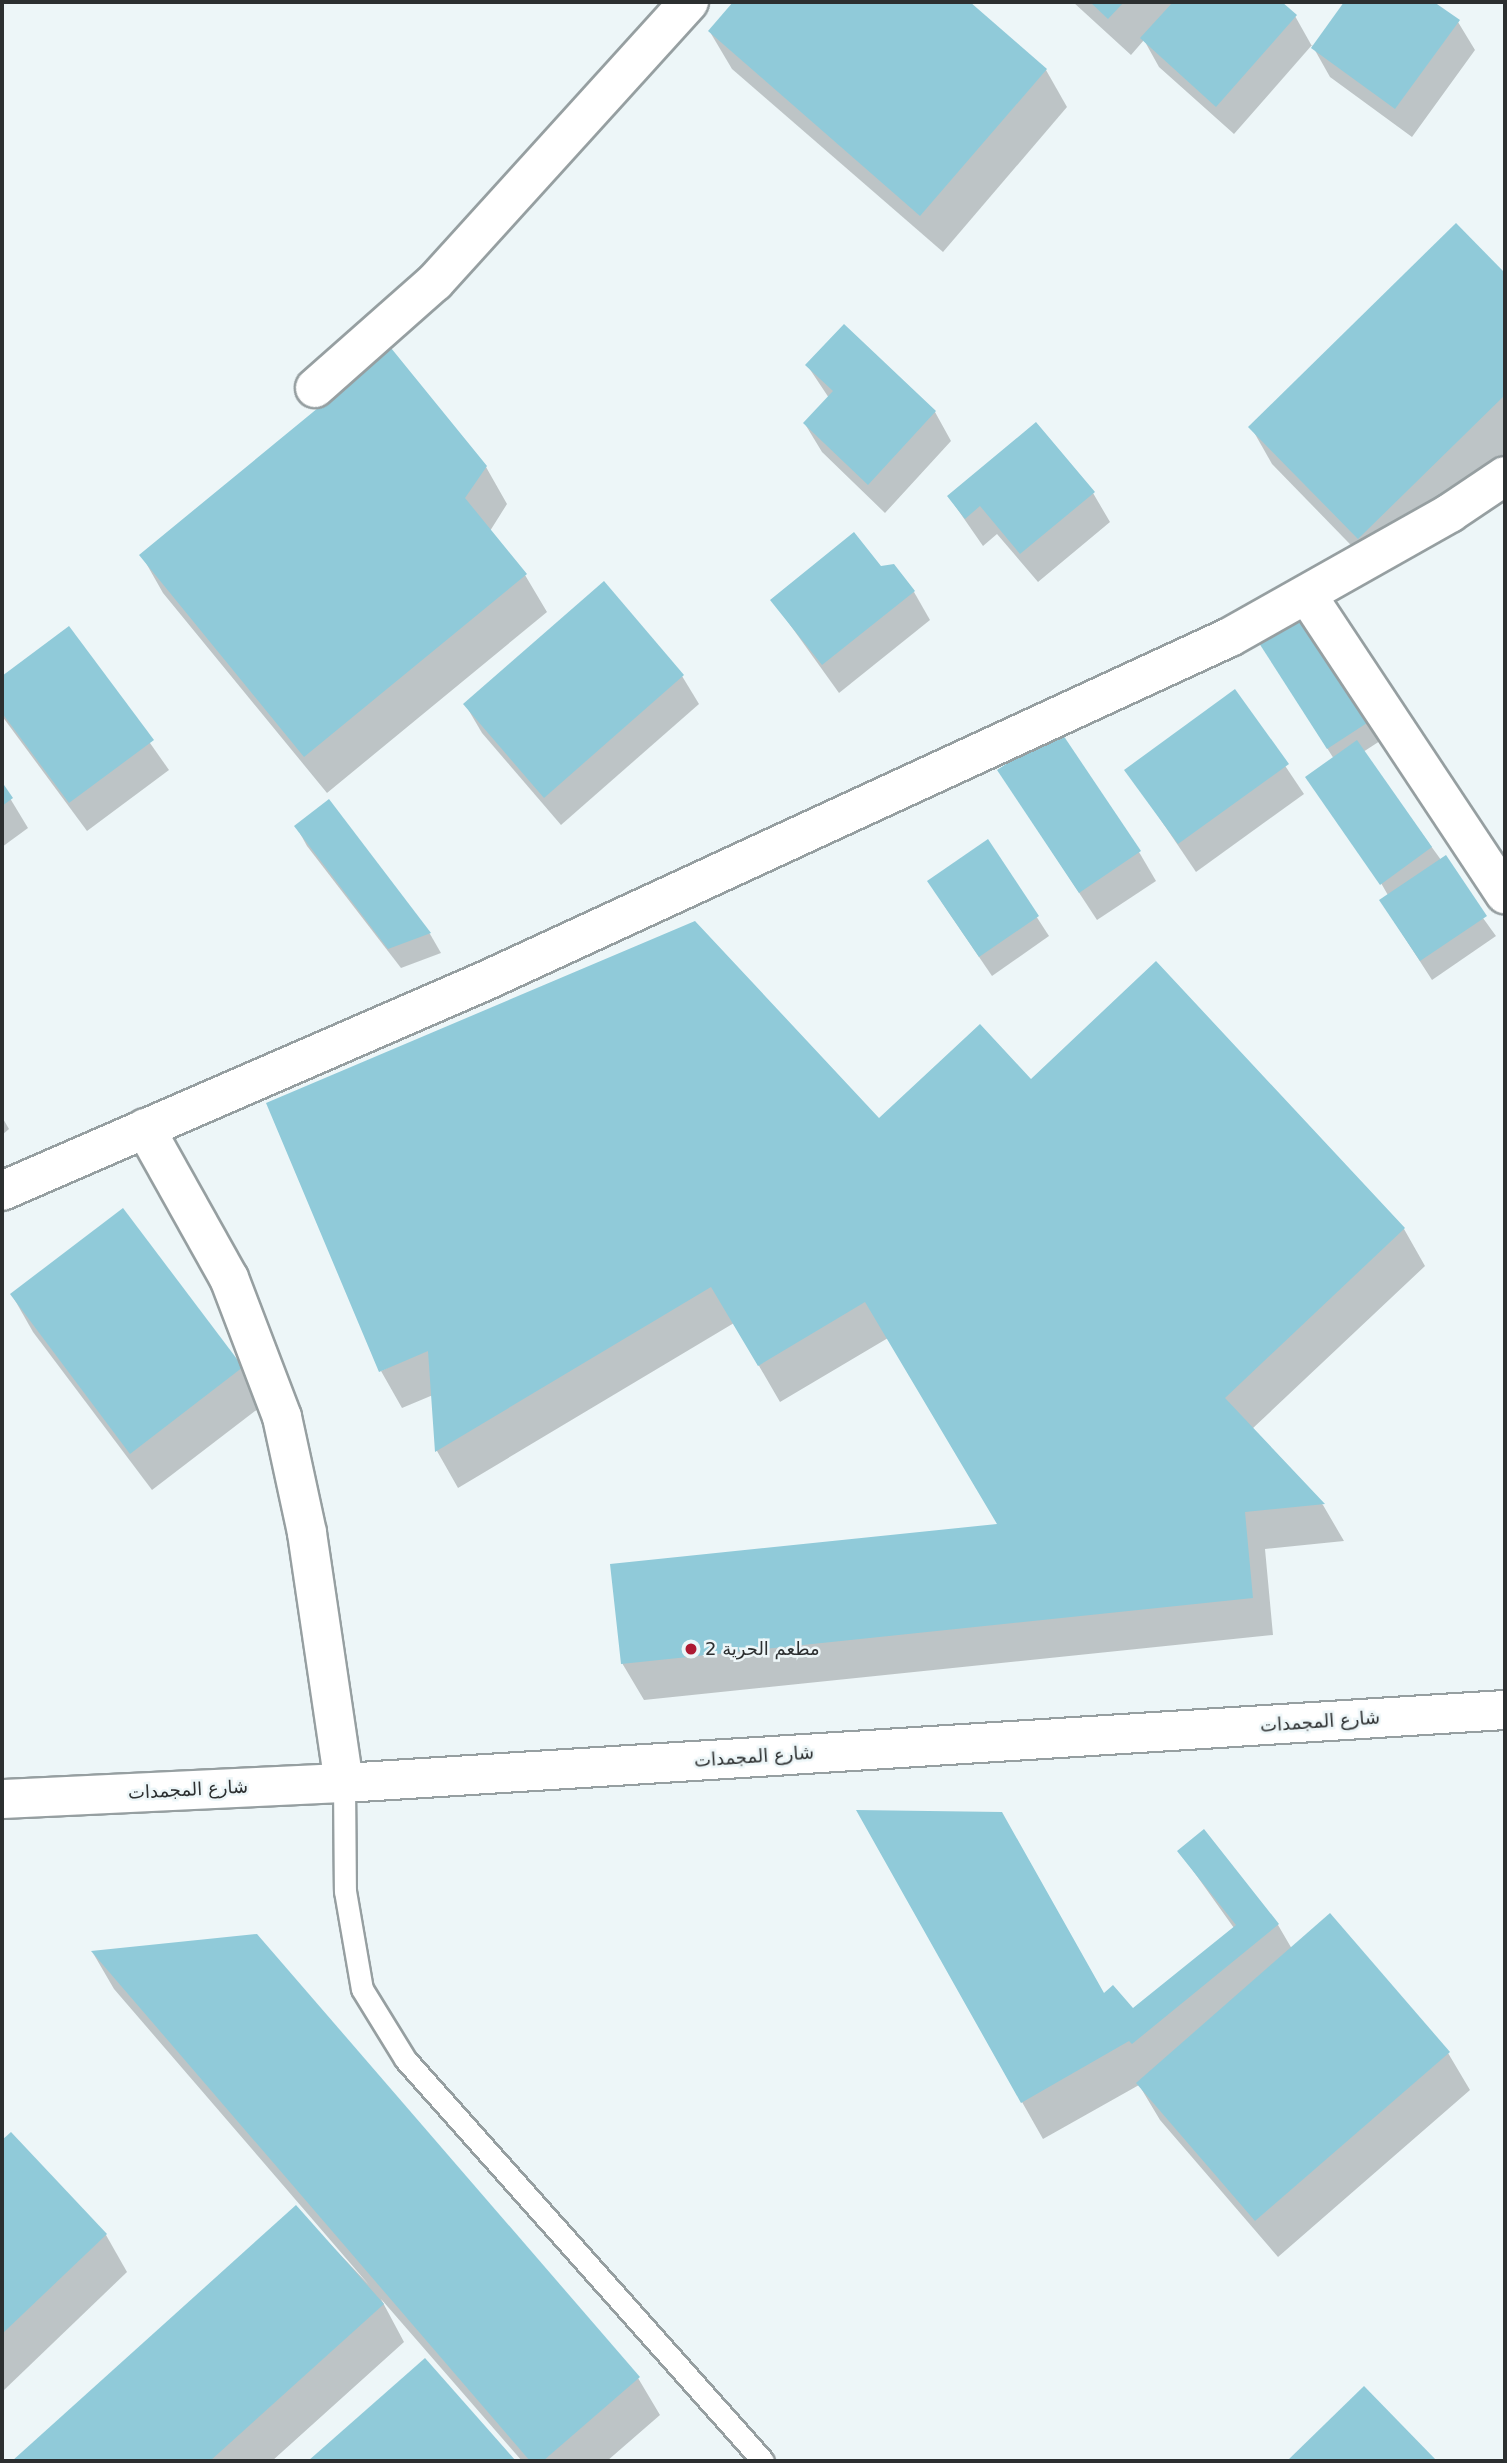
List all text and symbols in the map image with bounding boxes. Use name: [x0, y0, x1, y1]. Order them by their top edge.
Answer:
place label: مطعم الحرية 2: [705, 1638, 820, 1660]
marker: مطعم الحرية 2: [683, 1641, 699, 1657]
street label: شارع المجمدات: [1259, 1707, 1381, 1737]
street label: شارع المجمدات: [693, 1742, 815, 1772]
street label: شارع المجمدات: [128, 1776, 248, 1804]

